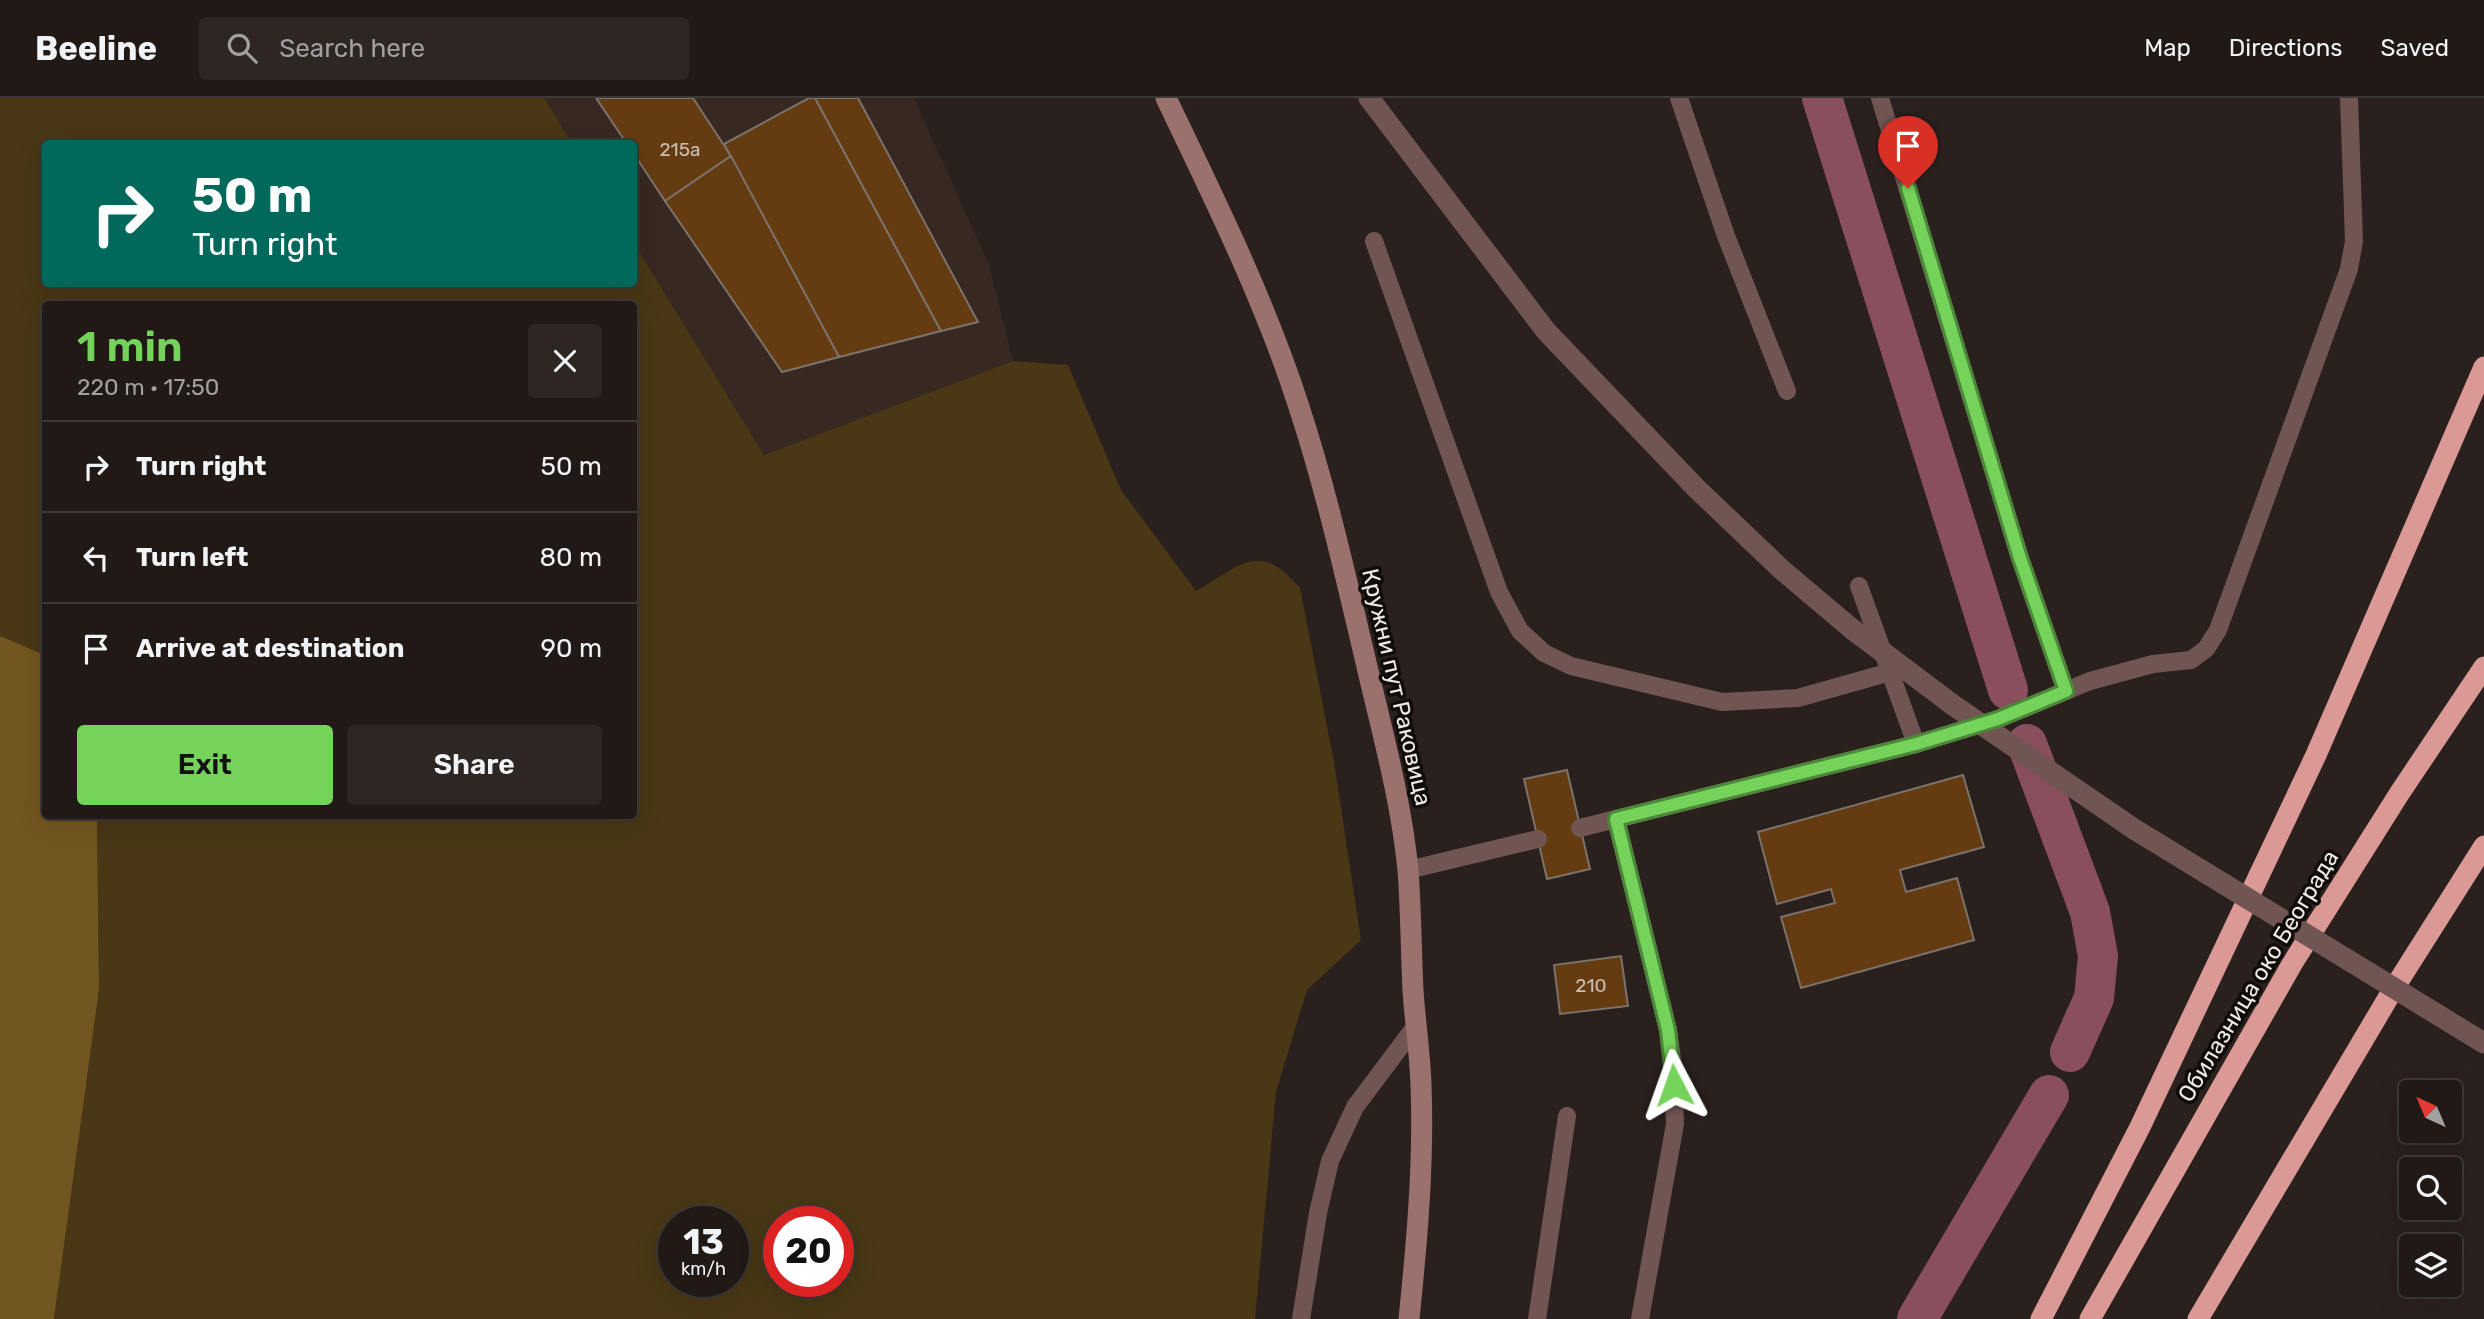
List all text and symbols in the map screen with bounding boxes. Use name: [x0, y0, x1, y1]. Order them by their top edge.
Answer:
search box: [199, 17, 689, 80]
text: Beeline: [35, 29, 157, 68]
icon: search: [223, 29, 261, 67]
text: Search here: [279, 33, 425, 64]
text: Map: [2144, 34, 2191, 62]
text: Directions: [2229, 34, 2342, 62]
text: Saved: [2380, 34, 2449, 62]
pin: [1878, 116, 1938, 188]
icon: arrive: [1889, 127, 1927, 165]
house number: 215a: [659, 138, 701, 161]
text: 50 m: [192, 166, 312, 224]
icon: right: [77, 168, 168, 259]
text: Turn right: [192, 225, 337, 263]
text: 1 min: [77, 322, 183, 372]
button: close: [528, 324, 602, 398]
text: 220 m · 17:50: [77, 373, 219, 401]
icon: right: [77, 448, 115, 486]
text: Turn right: [136, 451, 266, 482]
text: 50 m: [541, 451, 602, 482]
icon: left: [77, 539, 115, 577]
text: Turn left: [136, 542, 248, 573]
text: 80 m: [539, 542, 602, 573]
street label: Кружни пут Раковица: [1356, 566, 1438, 808]
icon: arrive: [77, 630, 115, 668]
text: Arrive at destination: [136, 633, 404, 664]
text: 90 m: [541, 633, 602, 664]
button: Exit: [77, 725, 333, 805]
button: Share: [347, 725, 602, 805]
street label: Обилазница око Београда: [2172, 845, 2344, 1107]
house number: 210: [1575, 974, 1607, 997]
position arrow: [1637, 1048, 1711, 1122]
north arrow: [2399, 1080, 2462, 1143]
map controls: [2399, 1080, 2462, 1297]
button: search: [2399, 1157, 2462, 1220]
speed limit sign: 20: [763, 1206, 854, 1297]
text: 13: [683, 1221, 724, 1263]
button: layers: [2399, 1234, 2462, 1297]
text: km/h: [681, 1258, 726, 1280]

